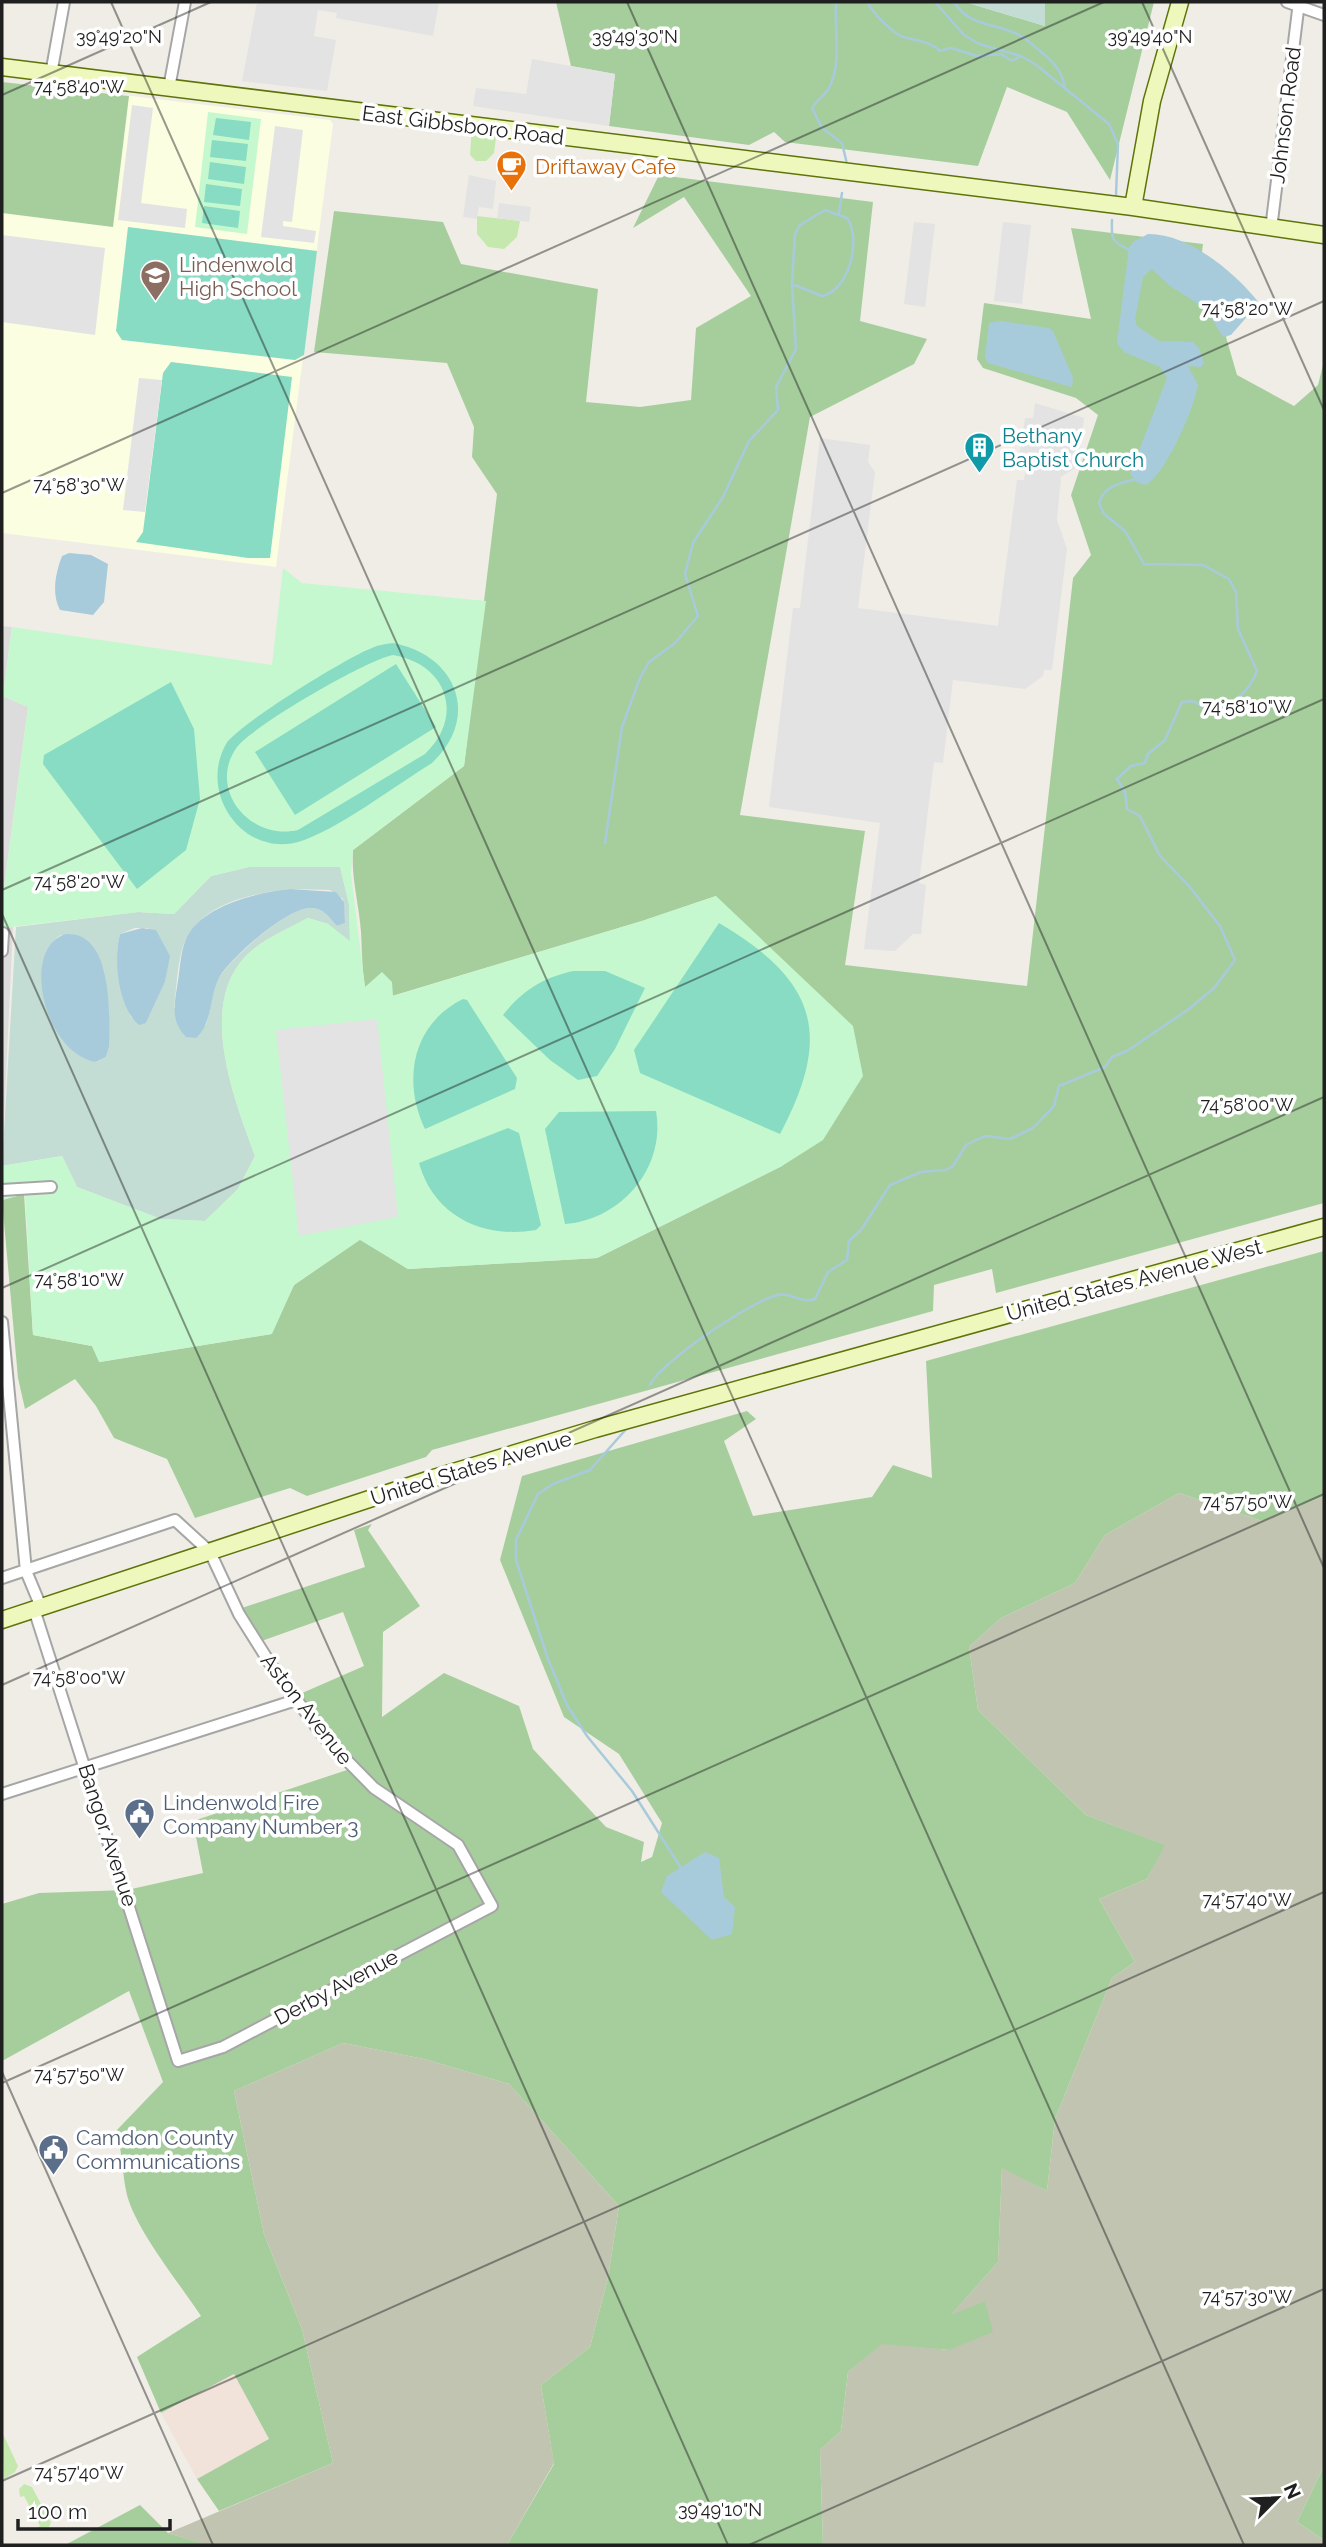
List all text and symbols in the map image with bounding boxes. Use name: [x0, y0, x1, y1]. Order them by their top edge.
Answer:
text: 39°49'20"N: [76, 26, 162, 47]
text: 39°49'30"N: [592, 26, 678, 47]
text: 39°49'40"N: [1108, 26, 1192, 47]
street label: Johnson Road: [1264, 45, 1306, 185]
text: 74°58'40"W: [34, 76, 124, 97]
street label: East Gibbsboro Road: [361, 100, 565, 150]
cafe icon: Driftaway Cafe: [495, 149, 529, 193]
place label: Driftaway Cafe: [535, 154, 676, 179]
place label: Lindenwold High School: [179, 252, 297, 301]
school or university icon: Lindenwold High School: [139, 259, 173, 303]
text: 74°58'20"W: [1201, 298, 1293, 319]
place label: Bethany Baptist Church: [1002, 423, 1144, 472]
building icon: Bethany Baptist Church: [962, 430, 996, 474]
text: 74°58'30"W: [33, 474, 125, 495]
text: 74°58'10"W: [1202, 696, 1292, 717]
text: 74°58'20"W: [33, 871, 125, 892]
text: 74°58'00"W: [1201, 1094, 1294, 1115]
street label: United States Avenue West: [1003, 1234, 1265, 1326]
text: 74°58'10"W: [34, 1269, 124, 1290]
street label: United States Avenue: [367, 1426, 575, 1510]
text: 74°57'50"W: [1202, 1491, 1292, 1512]
street label: Aston Avenue: [256, 1648, 358, 1770]
text: 74°58'00"W: [33, 1667, 126, 1688]
street label: Bangor Avenue: [73, 1761, 143, 1909]
place label: Lindenwold Fire Company Number 3: [163, 1790, 359, 1839]
public building icon: Lindenwold Fire Company Number 3: [123, 1797, 157, 1841]
text: 74°57'40"W: [1202, 1889, 1292, 1910]
street label: Derby Avenue: [270, 1944, 402, 2030]
text: 74°57'50"W: [34, 2064, 124, 2085]
place label: Camdon County Communications: [76, 2125, 240, 2174]
public building icon: Camdon County Communications: [36, 2132, 70, 2176]
text: 74°57'30"W: [1202, 2286, 1292, 2307]
text: 74°57'40"W: [34, 2462, 124, 2483]
north arrow: [1242, 2463, 1312, 2533]
text: N: [1280, 2480, 1306, 2502]
scale bar: [18, 2488, 170, 2532]
text: 100 m: [28, 2499, 87, 2524]
text: 39°49'10"N: [678, 2499, 762, 2520]

